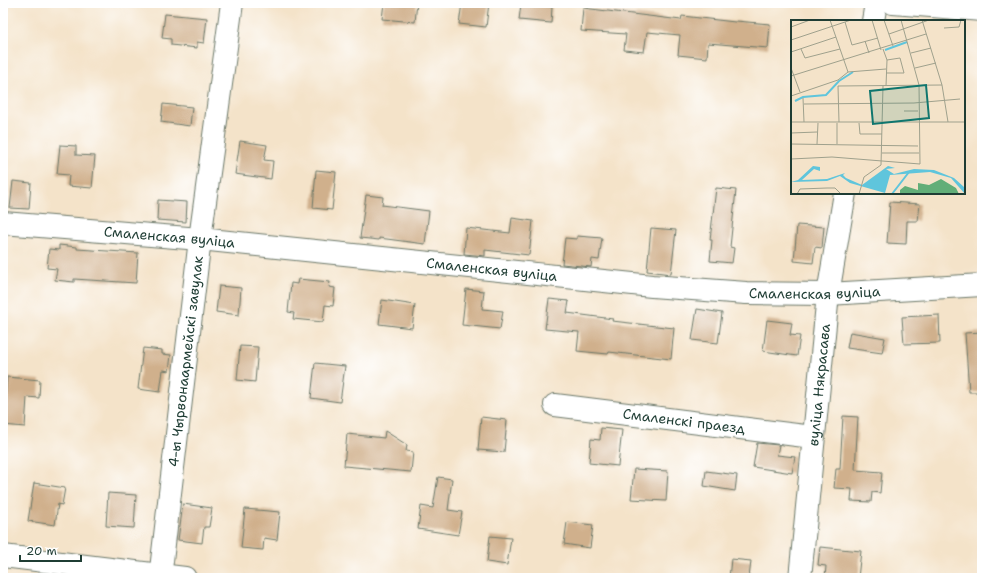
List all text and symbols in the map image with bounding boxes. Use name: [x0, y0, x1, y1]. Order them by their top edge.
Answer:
inset map: [791, 20, 965, 194]
street label: Смаленская вуліца: [103, 222, 236, 252]
street label: 4-ы Чырвонаармейскі завулак: [164, 254, 207, 468]
street label: Смаленская вуліца: [425, 254, 559, 285]
street label: Смаленская вуліца: [749, 282, 881, 303]
street label: вуліца Някрасава: [804, 323, 834, 447]
street label: Смаленскі праезд: [622, 404, 746, 438]
scale bar: [20, 537, 81, 563]
text: 20 m: [26, 543, 57, 559]

